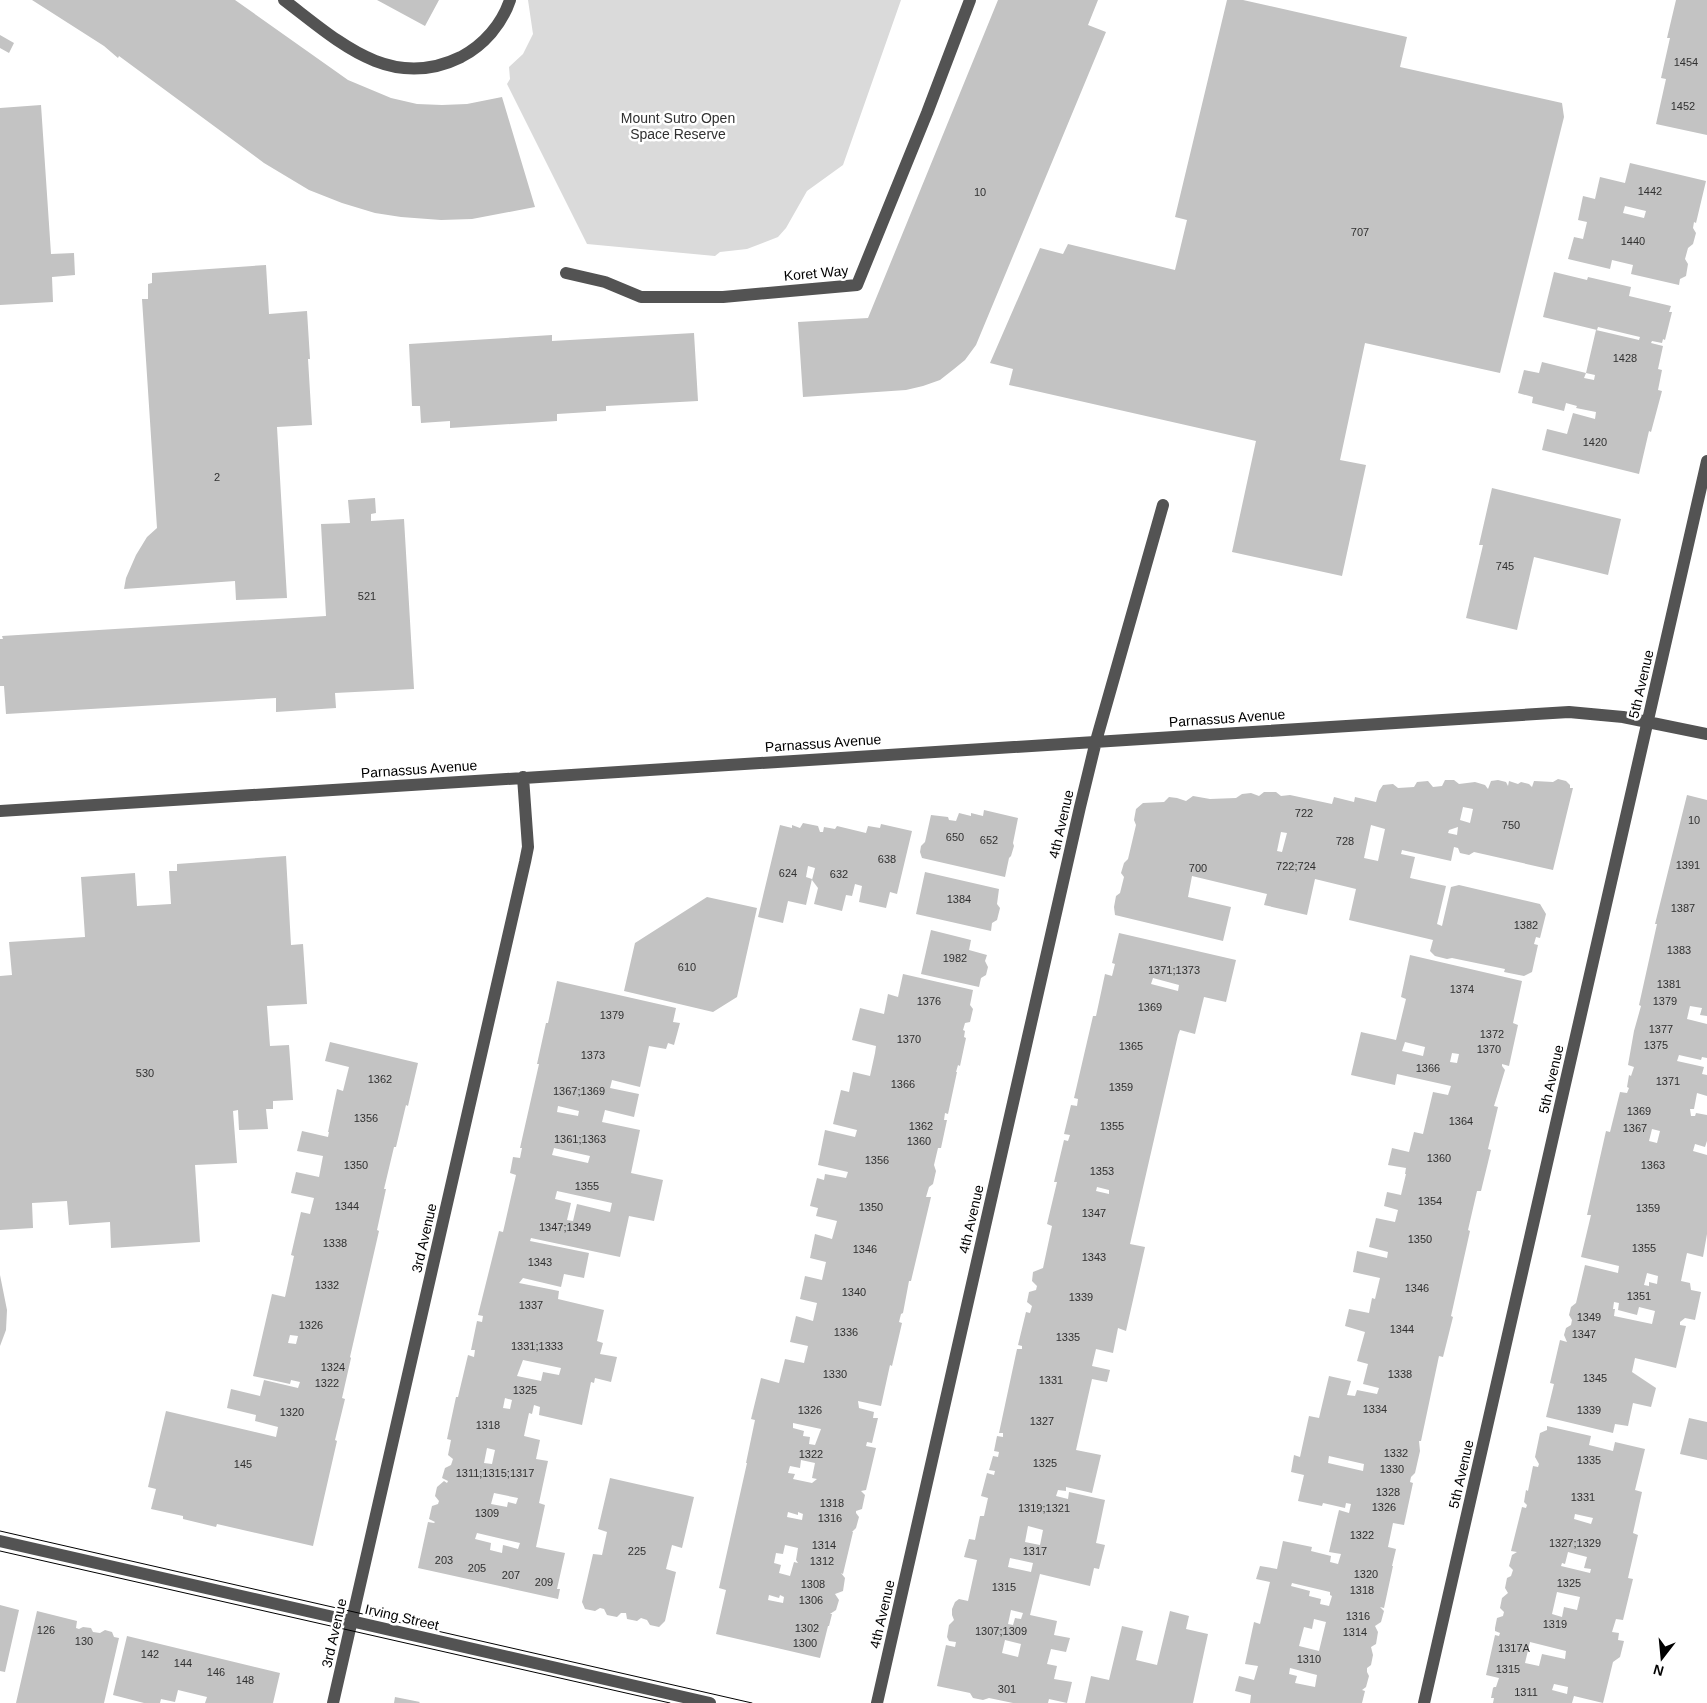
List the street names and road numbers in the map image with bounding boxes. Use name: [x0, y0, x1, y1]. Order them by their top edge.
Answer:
street label: Koret Way: [783, 262, 849, 284]
street label: 5th Avenue: [1625, 648, 1657, 720]
street label: Parnassus Avenue: [1168, 706, 1286, 730]
street label: Parnassus Avenue: [764, 731, 882, 755]
street label: Parnassus Avenue: [360, 757, 478, 781]
street label: 4th Avenue: [1045, 788, 1077, 860]
street label: 5th Avenue: [1535, 1043, 1567, 1115]
street label: 4th Avenue: [955, 1183, 987, 1255]
street label: 3rd Avenue: [408, 1202, 440, 1274]
street label: 5th Avenue: [1445, 1438, 1477, 1510]
street label: 4th Avenue: [866, 1578, 898, 1650]
street label: 3rd Avenue: [318, 1597, 350, 1669]
street label: Irving Street: [363, 1601, 441, 1633]

